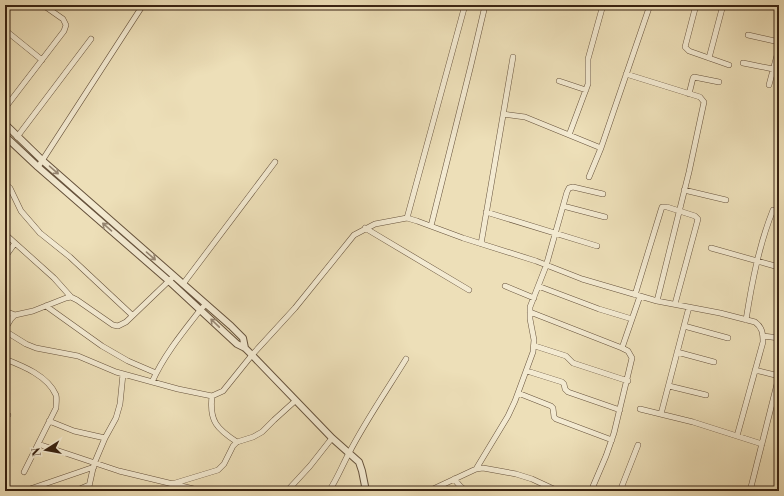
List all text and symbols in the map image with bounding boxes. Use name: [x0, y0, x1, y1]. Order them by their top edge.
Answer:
one-way arrow: [48, 166, 59, 175]
one-way arrow: [102, 222, 112, 232]
one-way arrow: [146, 252, 156, 261]
one-way arrow: [210, 318, 220, 328]
north arrow: [26, 430, 66, 470]
text: N: [29, 446, 45, 457]

